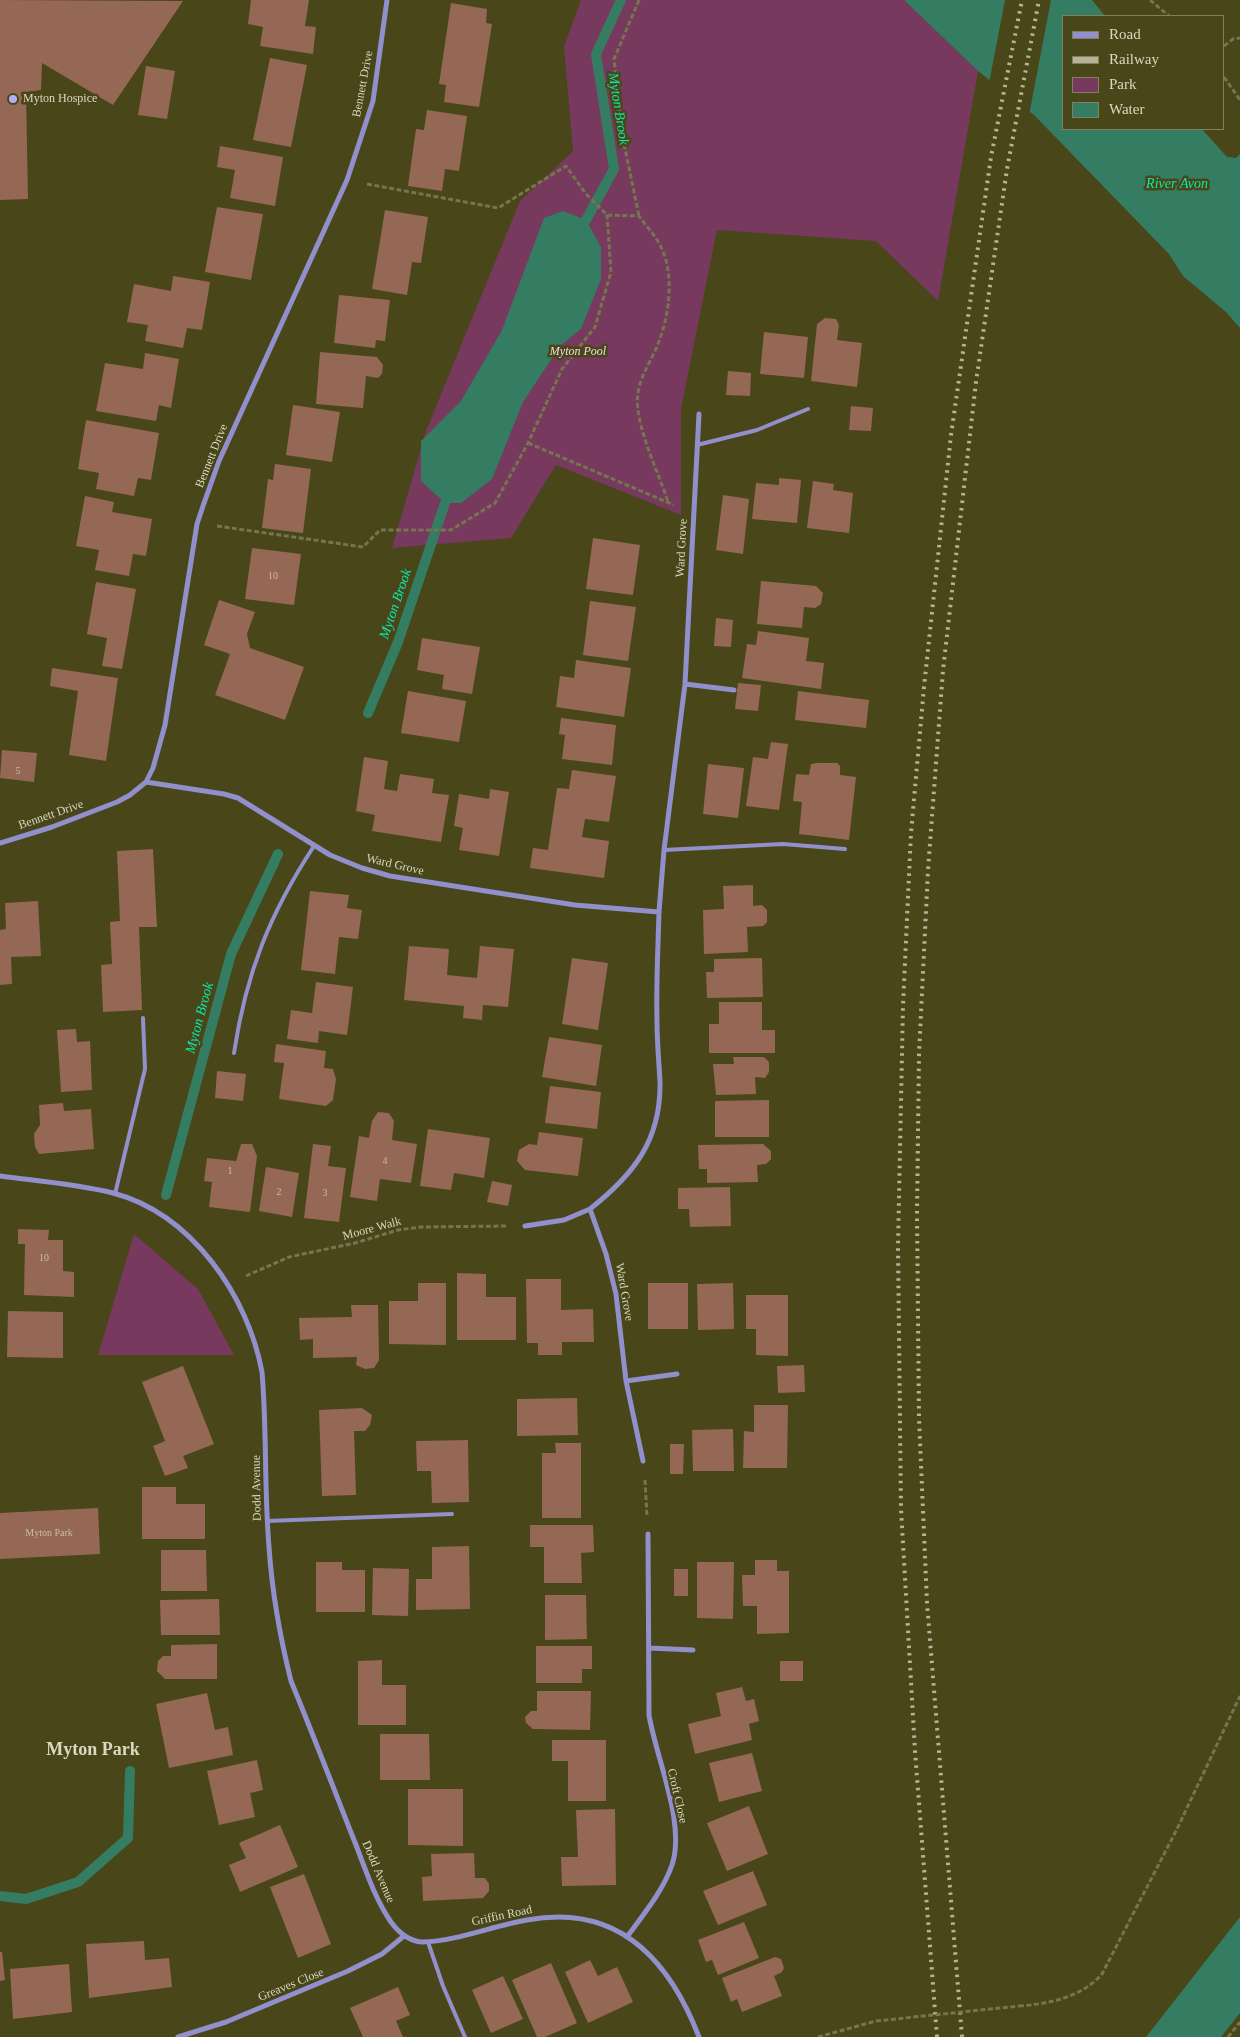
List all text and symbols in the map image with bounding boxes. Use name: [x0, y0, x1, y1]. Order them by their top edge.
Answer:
legend: [1062, 15, 1225, 130]
text: Road: [1109, 26, 1141, 42]
street label: Bennett Drive: [349, 49, 377, 119]
text: Railway: [1109, 51, 1159, 67]
water label: Myton Brook: [604, 72, 632, 146]
text: Park: [1109, 76, 1137, 92]
place label: Myton Hospice: [23, 92, 97, 106]
marker: Myton Hospice: [7, 93, 19, 105]
text: Water: [1109, 101, 1144, 117]
water label: River Avon: [1146, 176, 1208, 192]
park label: Myton Pool: [550, 345, 606, 359]
street label: Bennett Drive: [193, 422, 231, 490]
street label: Ward Grove: [673, 518, 691, 578]
water label: Myton Brook: [376, 567, 416, 641]
house number: 10: [268, 570, 278, 582]
house number: 5: [16, 765, 20, 777]
street label: Bennett Drive: [17, 797, 85, 833]
street label: Ward Grove: [365, 851, 425, 879]
water label: Myton Brook: [182, 981, 218, 1055]
house number: 4: [382, 1155, 388, 1167]
house number: 1: [228, 1165, 232, 1177]
house number: 2: [276, 1186, 282, 1198]
house number: 3: [322, 1187, 328, 1199]
street label: Moore Walk: [341, 1214, 403, 1244]
house number: 10: [39, 1252, 49, 1264]
street label: Ward Grove: [612, 1262, 636, 1322]
street label: Dodd Avenue: [249, 1455, 265, 1521]
house number: Myton Park: [25, 1527, 73, 1539]
district label: Myton Park: [46, 1739, 140, 1761]
street label: Croft Close: [664, 1767, 690, 1825]
street label: Dodd Avenue: [358, 1839, 398, 1905]
street label: Griffin Road: [470, 1903, 534, 1929]
street label: Greaves Close: [256, 1965, 326, 2005]

